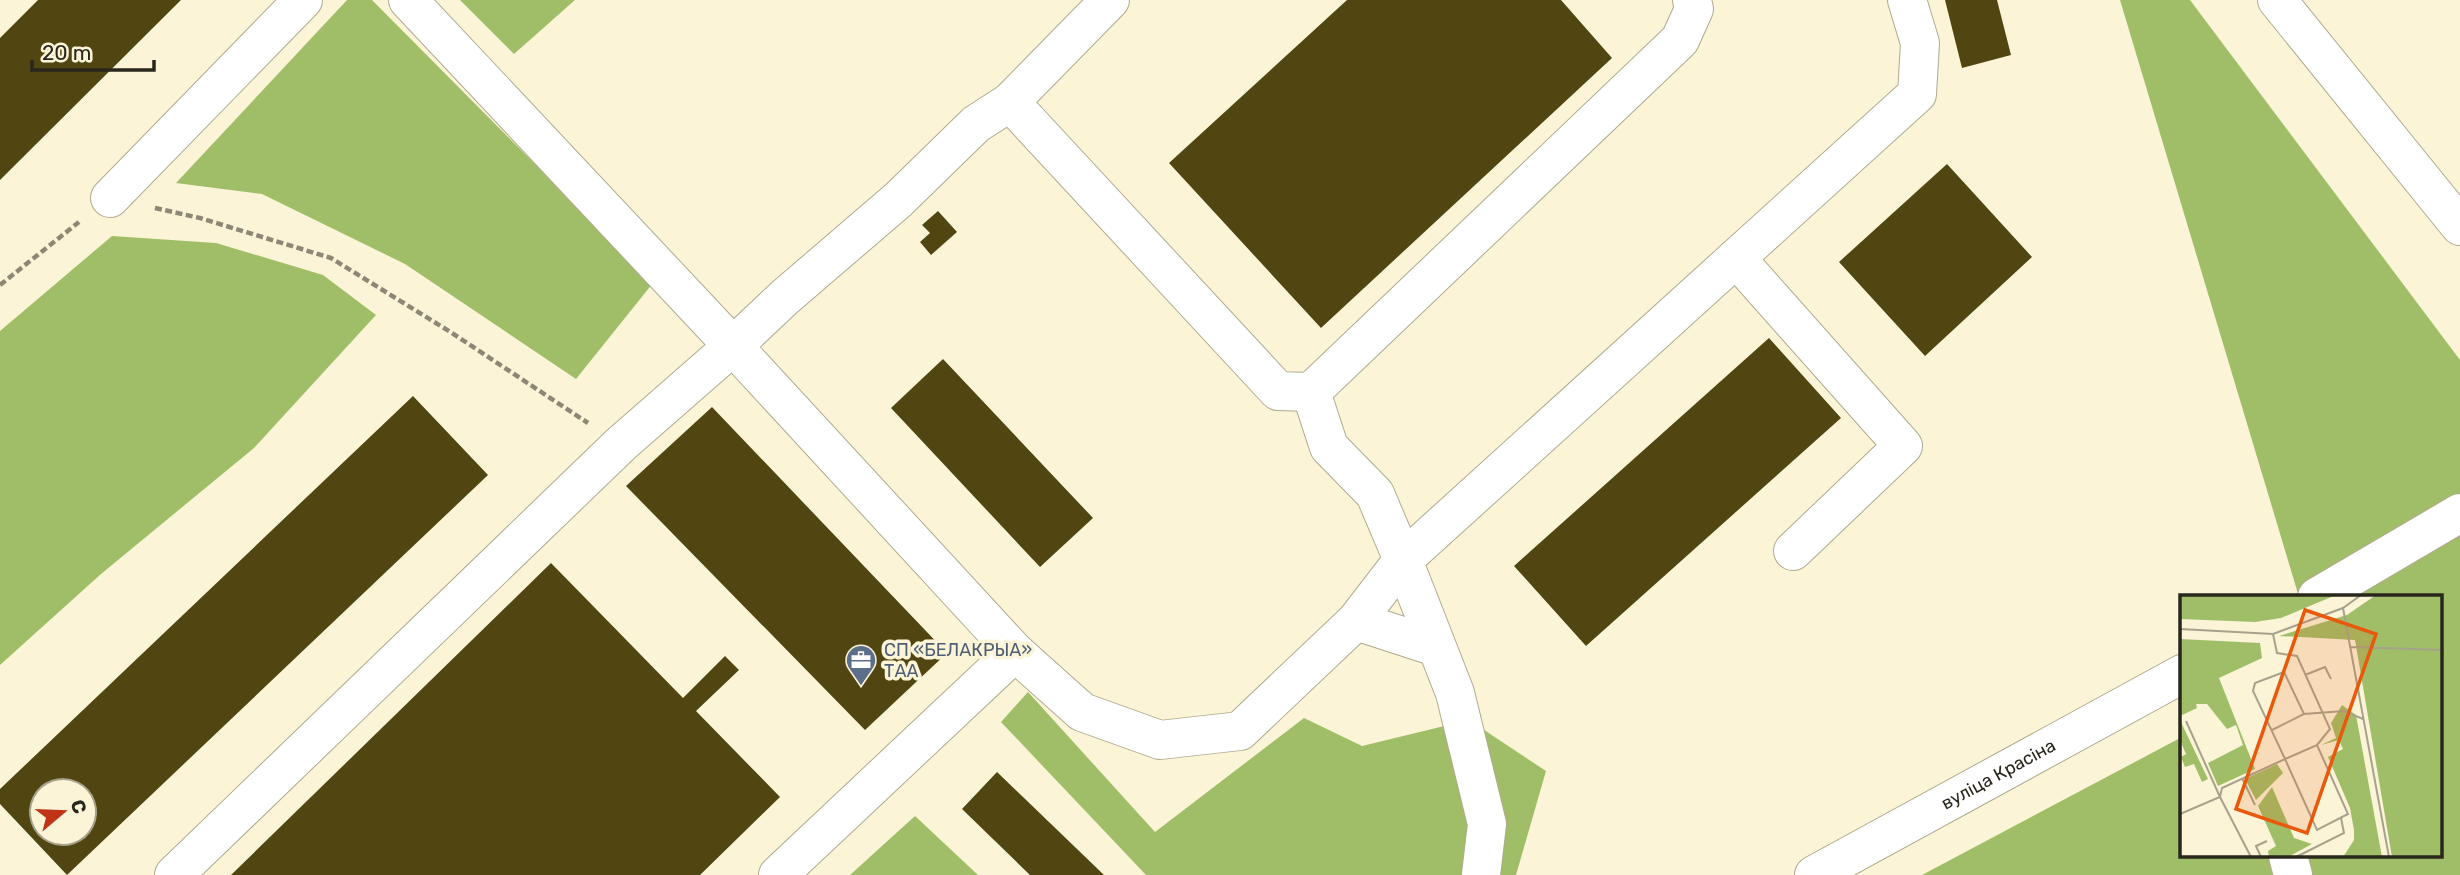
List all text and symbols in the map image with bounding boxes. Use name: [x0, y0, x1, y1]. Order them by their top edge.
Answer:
scale bar: [32, 28, 154, 72]
text: 20 m: [42, 40, 91, 65]
inset map: [2180, 595, 2442, 858]
place label: СП «БЕЛАКРЫА» ТАА: [884, 639, 1032, 682]
office icon: СП «БЕЛАКРЫА» ТАА: [844, 643, 878, 687]
street label: вуліца Красіна: [1937, 734, 2059, 814]
north arrow: [28, 777, 98, 847]
text: С: [66, 797, 92, 817]

